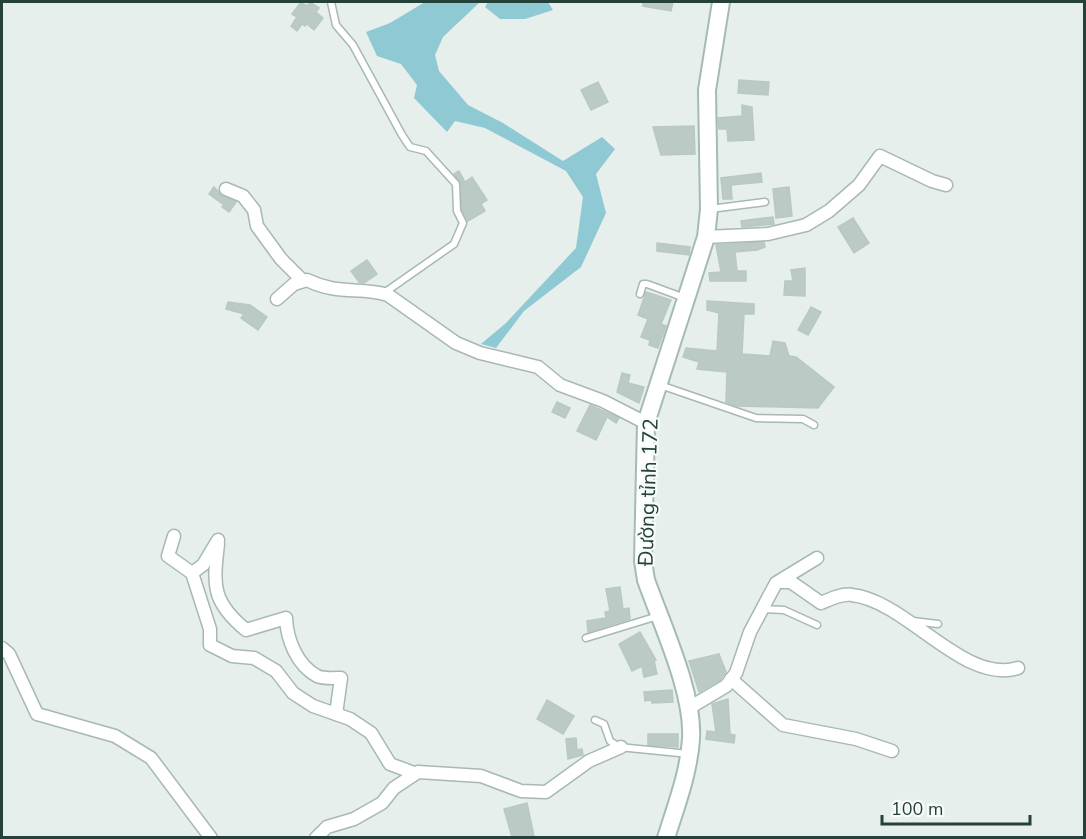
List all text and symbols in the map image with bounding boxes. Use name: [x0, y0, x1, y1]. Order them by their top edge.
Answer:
street label: Đường tỉnh 172: [631, 418, 665, 567]
scale bar: [882, 788, 1030, 826]
text: 100 m: [891, 797, 943, 821]

